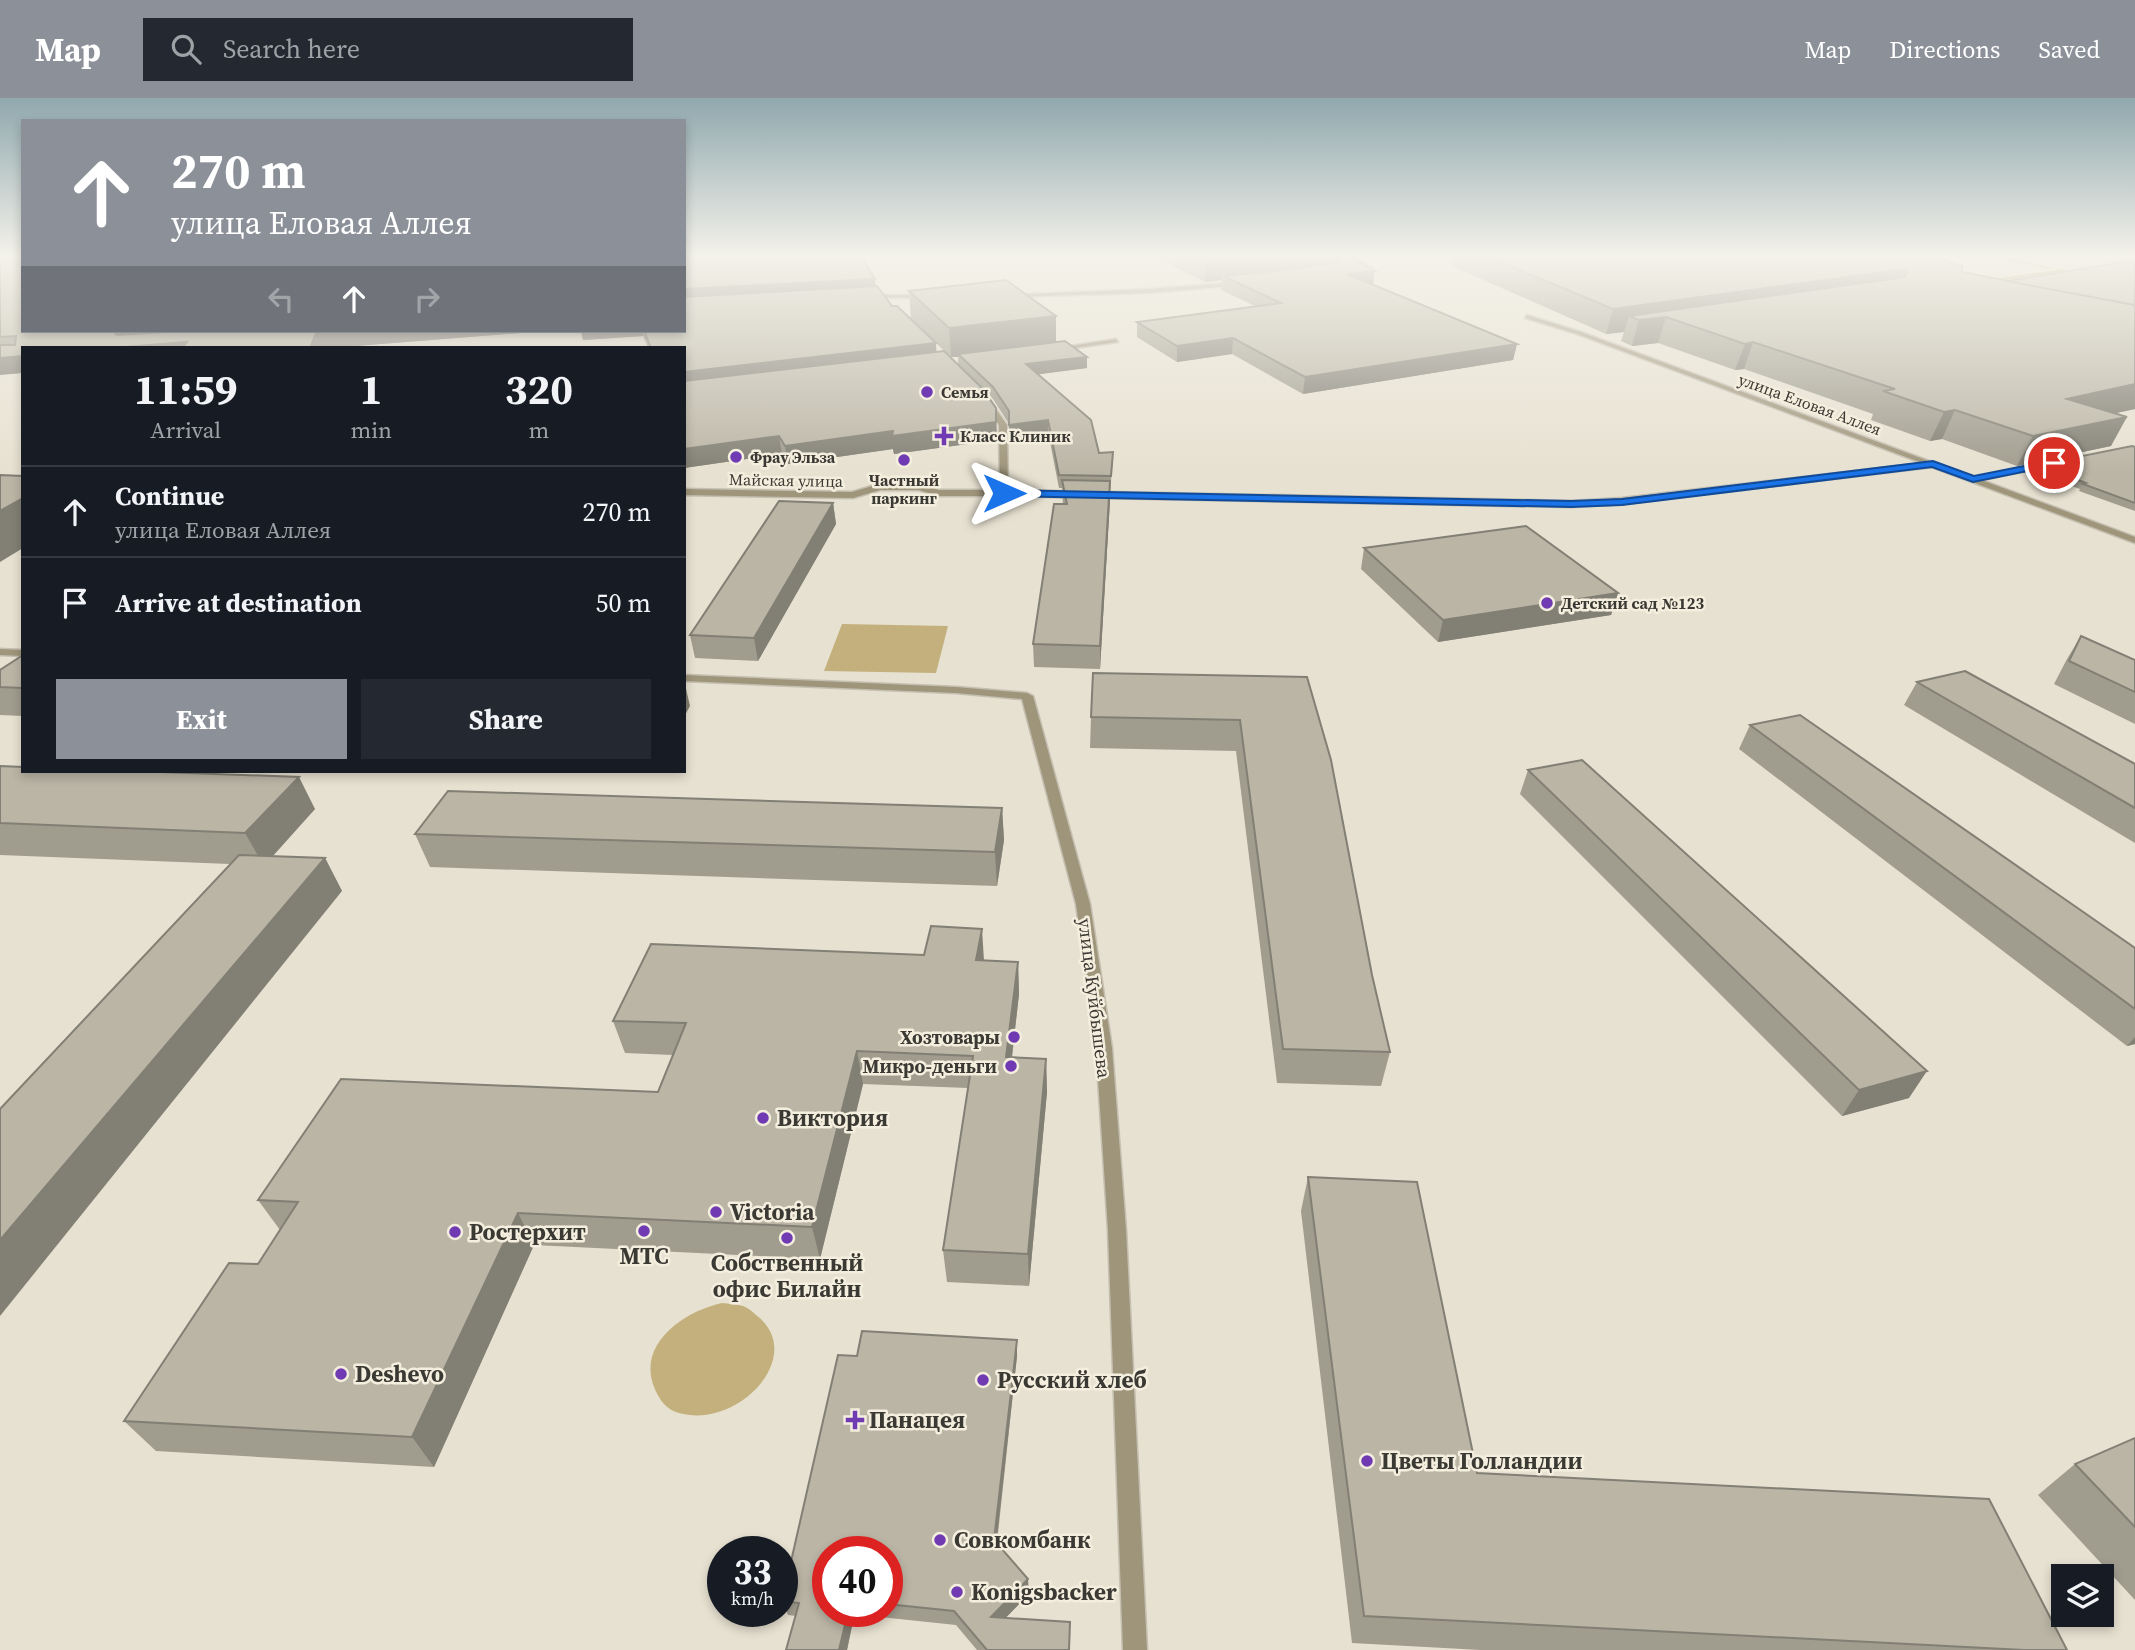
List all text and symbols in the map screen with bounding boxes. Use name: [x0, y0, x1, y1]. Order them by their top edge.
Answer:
search box: [143, 18, 633, 81]
text: Map: [35, 27, 101, 72]
icon: search: [167, 30, 205, 68]
text: Search here: [223, 31, 360, 67]
text: Map: [1804, 33, 1851, 66]
text: Directions: [1889, 33, 2000, 66]
text: Saved: [2038, 33, 2100, 66]
text: 270 m: [171, 137, 306, 204]
icon: ahead: [56, 147, 147, 238]
text: улица Еловая Аллея: [171, 201, 472, 245]
icon: left: [262, 280, 300, 318]
icon: ahead: [335, 280, 373, 318]
icon: right: [408, 280, 446, 318]
text: 11:59: [134, 360, 238, 418]
text: 1: [360, 360, 383, 418]
text: 320: [505, 360, 573, 418]
street label: улица Еловая Аллея: [1736, 368, 1884, 440]
place label: Семья: [941, 381, 989, 403]
marker: Семья: [919, 384, 935, 400]
text: Arrival: [150, 414, 221, 446]
text: min: [350, 414, 392, 446]
text: m: [529, 414, 549, 446]
place label: Класс Клиник: [960, 425, 1071, 447]
marker: Класс Клиник: [934, 426, 954, 446]
pin: [2024, 433, 2084, 493]
icon: arrive: [2035, 444, 2073, 482]
place label: Фрау Эльза: [750, 446, 836, 468]
marker: Фрау Эльза: [728, 449, 744, 465]
marker: Частный паркинг: [896, 452, 912, 468]
position arrow: [967, 456, 1041, 530]
street label: Майская улица: [729, 468, 844, 492]
place label: Частный паркинг: [869, 469, 940, 509]
text: Continue: [115, 478, 224, 514]
icon: ahead: [56, 493, 94, 531]
text: 270 m: [583, 494, 651, 530]
text: улица Еловая Аллея: [115, 514, 331, 546]
icon: arrive: [56, 584, 94, 622]
text: Arrive at destination: [115, 585, 362, 621]
text: 50 m: [596, 585, 651, 621]
place label: Детский сад №123: [1561, 592, 1704, 614]
marker: Детский сад №123: [1539, 595, 1555, 611]
button: Exit: [56, 679, 347, 759]
button: Share: [361, 679, 651, 759]
street label: улица Куйбышева: [1072, 917, 1118, 1080]
place label: Хозтовары: [900, 1024, 1000, 1050]
marker: Хозтовары: [1006, 1029, 1022, 1045]
place label: Микро-деньги: [863, 1053, 997, 1079]
marker: Микро-деньги: [1003, 1058, 1019, 1074]
place label: Виктория: [777, 1102, 888, 1134]
marker: Виктория: [755, 1110, 771, 1126]
place label: Victoria: [730, 1196, 815, 1228]
marker: Victoria: [708, 1204, 724, 1220]
place label: Ростерхит: [469, 1216, 586, 1248]
marker: МТС: [636, 1223, 652, 1239]
marker: Ростерхит: [447, 1224, 463, 1240]
marker: Собственный офис Билайн: [779, 1230, 795, 1246]
place label: МТС: [619, 1240, 669, 1272]
place label: Собственный офис Билайн: [711, 1247, 863, 1305]
place label: Deshevo: [355, 1358, 444, 1390]
place label: Русский хлеб: [997, 1364, 1147, 1396]
marker: Deshevo: [333, 1366, 349, 1382]
marker: Русский хлеб: [975, 1372, 991, 1388]
place label: Панацея: [869, 1404, 965, 1436]
marker: Панацея: [847, 1412, 863, 1428]
place label: Цветы Голландии: [1381, 1445, 1582, 1477]
marker: Цветы Голландии: [1359, 1453, 1375, 1469]
place label: Совкомбанк: [954, 1524, 1091, 1556]
marker: Совкомбанк: [932, 1532, 948, 1548]
speed limit sign: 40: [812, 1536, 903, 1627]
text: 33: [734, 1548, 771, 1596]
map controls: [2051, 1564, 2114, 1627]
button: layers: [2051, 1564, 2114, 1627]
place label: Konigsbacker: [971, 1576, 1117, 1608]
marker: Konigsbacker: [949, 1584, 965, 1600]
text: km/h: [731, 1586, 774, 1611]

